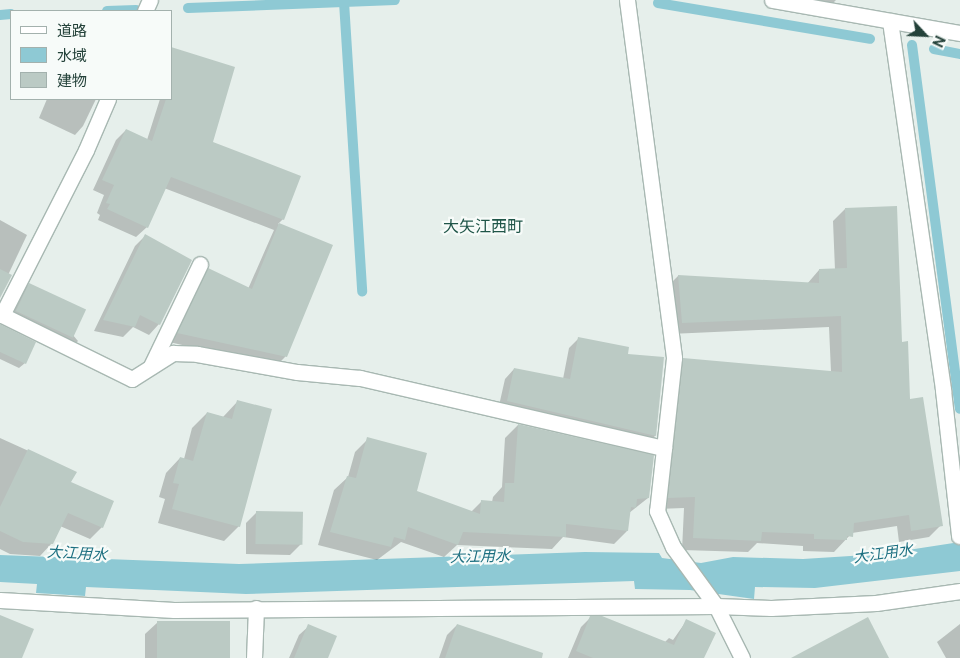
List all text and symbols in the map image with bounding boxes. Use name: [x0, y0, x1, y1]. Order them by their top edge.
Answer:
legend: [10, 10, 172, 100]
north arrow: [900, 10, 950, 60]
text: 道路: [57, 22, 87, 39]
text: N: [929, 33, 948, 50]
text: 水域: [57, 47, 87, 64]
text: 建物: [57, 72, 87, 89]
district label: 大矢江西町: [443, 217, 523, 237]
water label: 大江用水: [852, 540, 914, 566]
water label: 大江用水: [47, 542, 107, 564]
water label: 大江用水: [450, 546, 510, 566]

